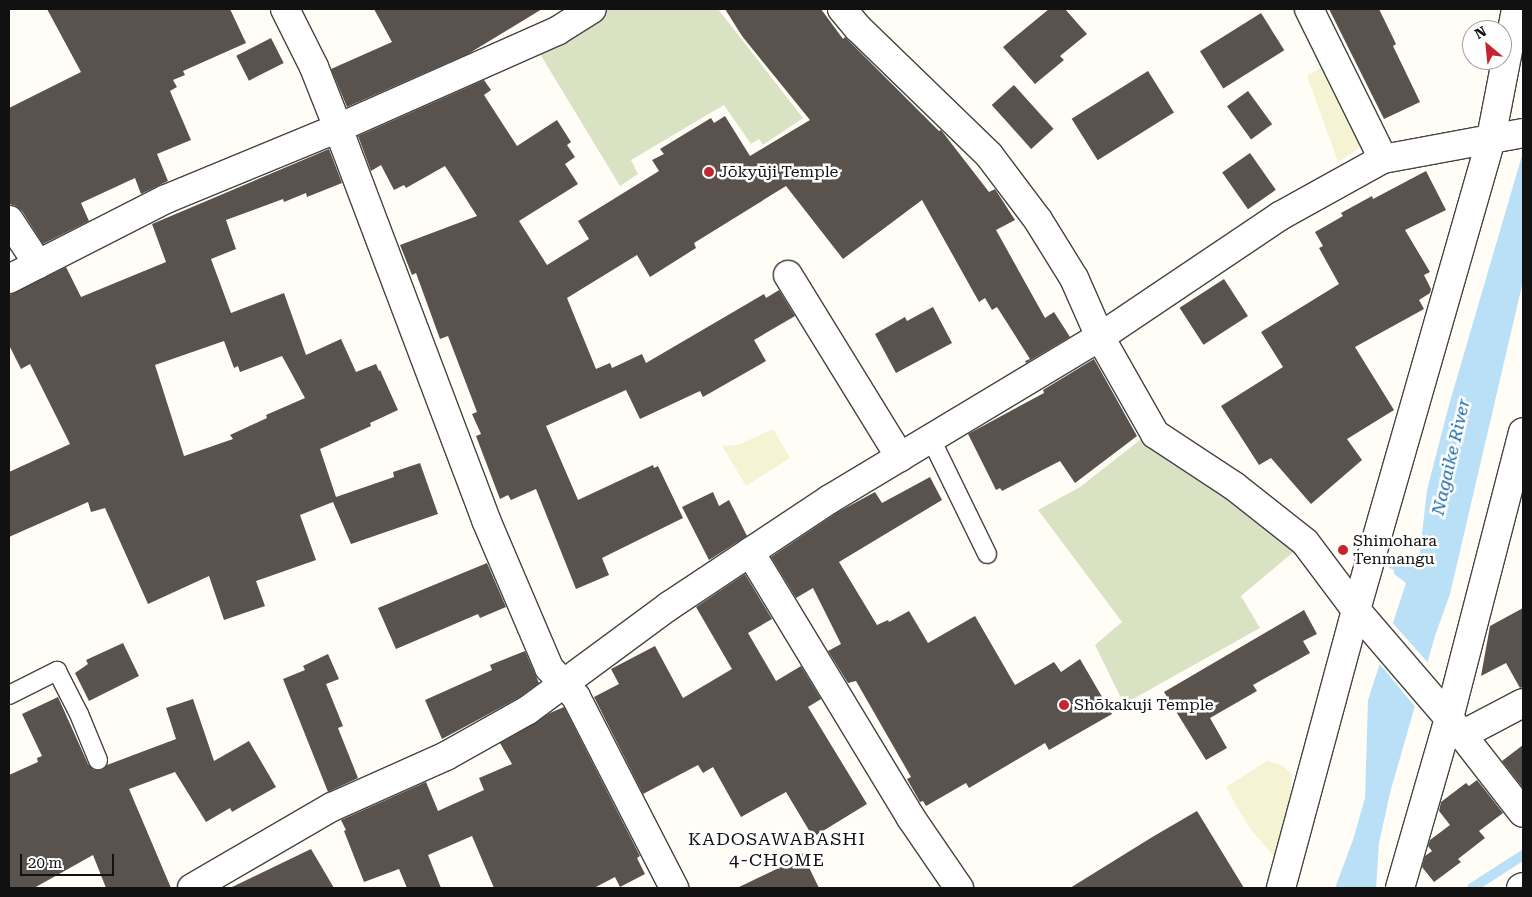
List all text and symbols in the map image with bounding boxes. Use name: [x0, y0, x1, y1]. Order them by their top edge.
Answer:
north arrow: [1462, 20, 1512, 70]
text: N: [1472, 23, 1489, 42]
place label: Jōkyūji Temple: [719, 162, 838, 182]
marker: Jōkyūji Temple: [703, 166, 715, 178]
water label: Nagaike River: [1427, 397, 1475, 517]
place label: Shimohara Tenmangu: [1353, 531, 1437, 569]
marker: Shimohara Tenmangu: [1337, 544, 1349, 556]
place label: Shōkakuji Temple: [1074, 695, 1214, 715]
marker: Shōkakuji Temple: [1058, 699, 1070, 711]
district label: KADOSAWABASHI 4-CHOME: [686, 829, 868, 872]
scale bar: [22, 844, 116, 876]
text: 20 m: [28, 854, 62, 872]

